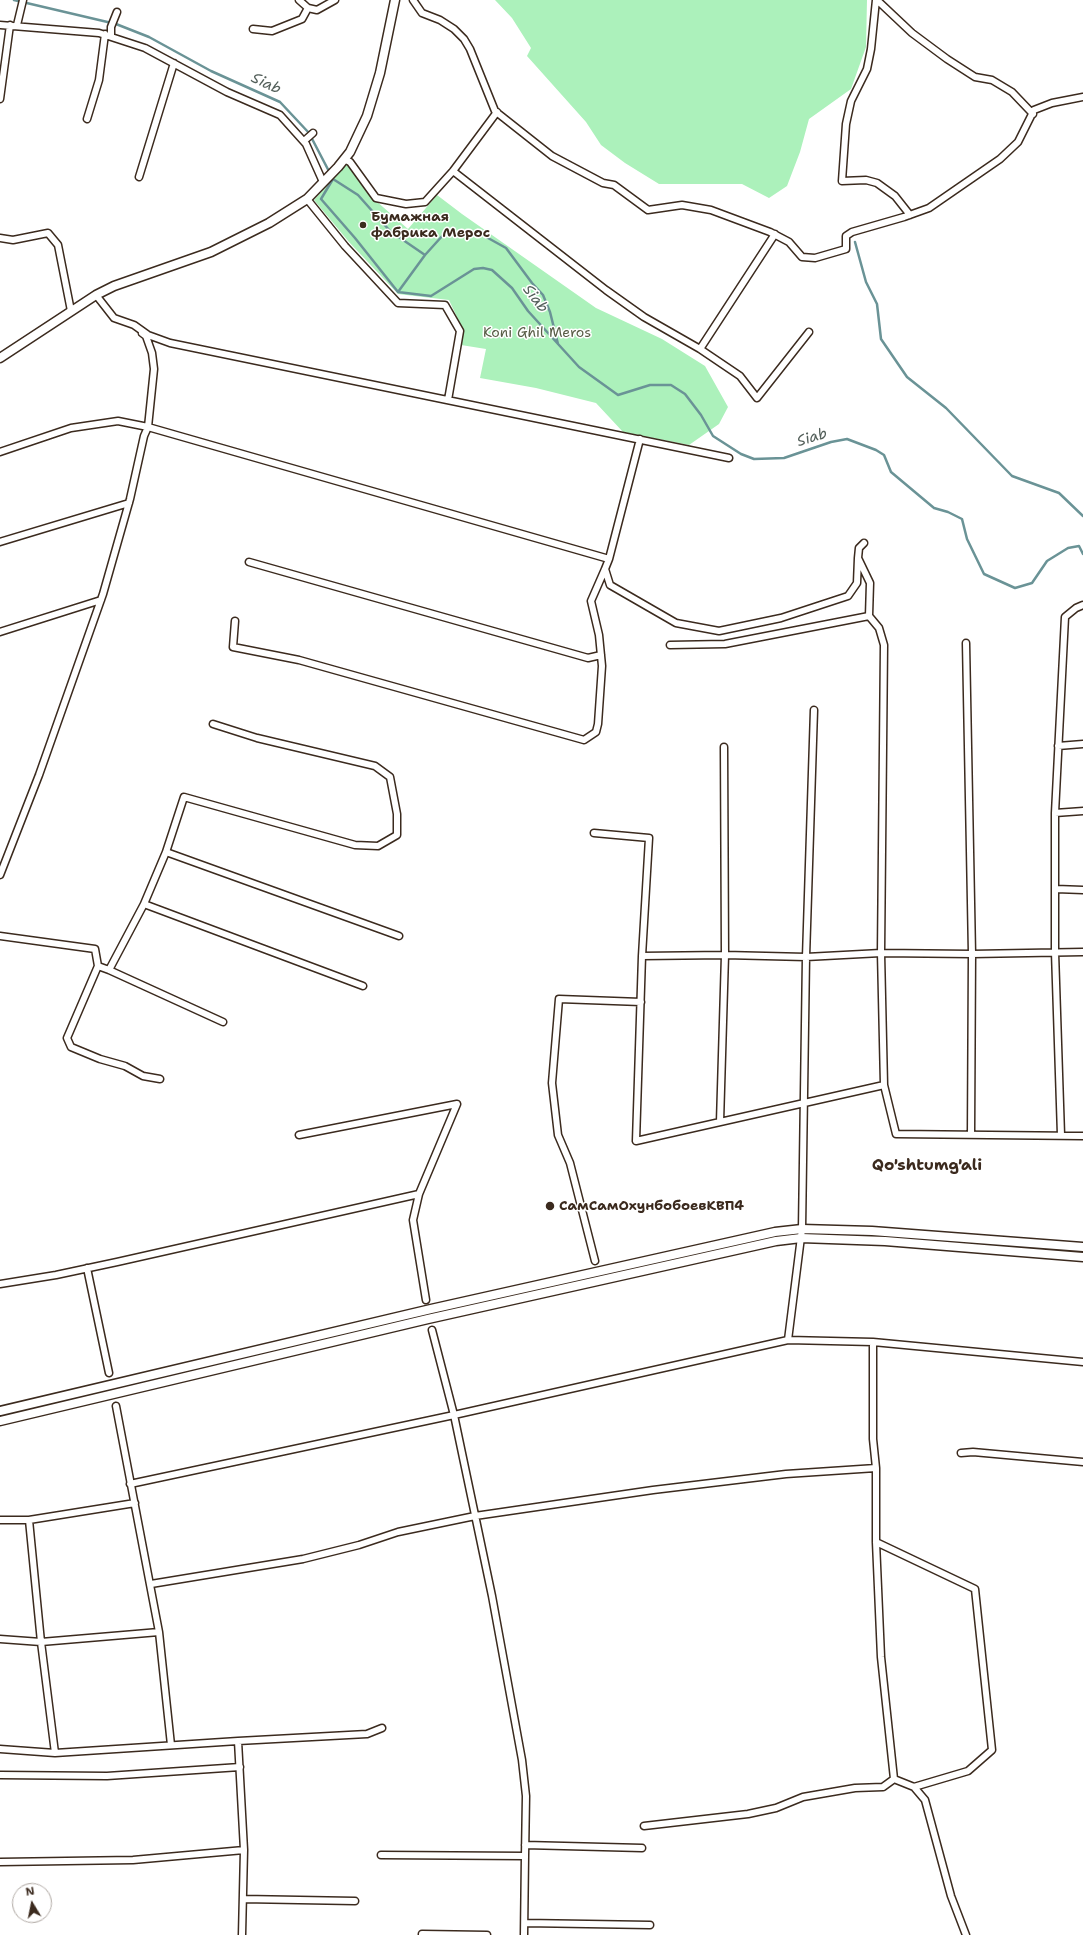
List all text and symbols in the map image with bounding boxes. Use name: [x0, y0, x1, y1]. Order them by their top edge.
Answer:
water label: Siab: [248, 69, 284, 99]
place label: Бумажная фабрика Мерос: [371, 209, 490, 242]
marker: Бумажная фабрика Мерос: [358, 220, 368, 230]
water label: Siab: [518, 281, 552, 317]
park label: Koni Ghil Meros: [483, 325, 591, 341]
water label: Siab: [795, 425, 829, 451]
district label: Qo'shtumg'ali: [872, 1156, 982, 1176]
place label: СамСамОхунбобоевКВП4: [559, 1198, 744, 1214]
marker: СамСамОхунбобоевКВП4: [544, 1200, 556, 1212]
north arrow: [12, 1883, 52, 1923]
text: N: [24, 1884, 36, 1900]

